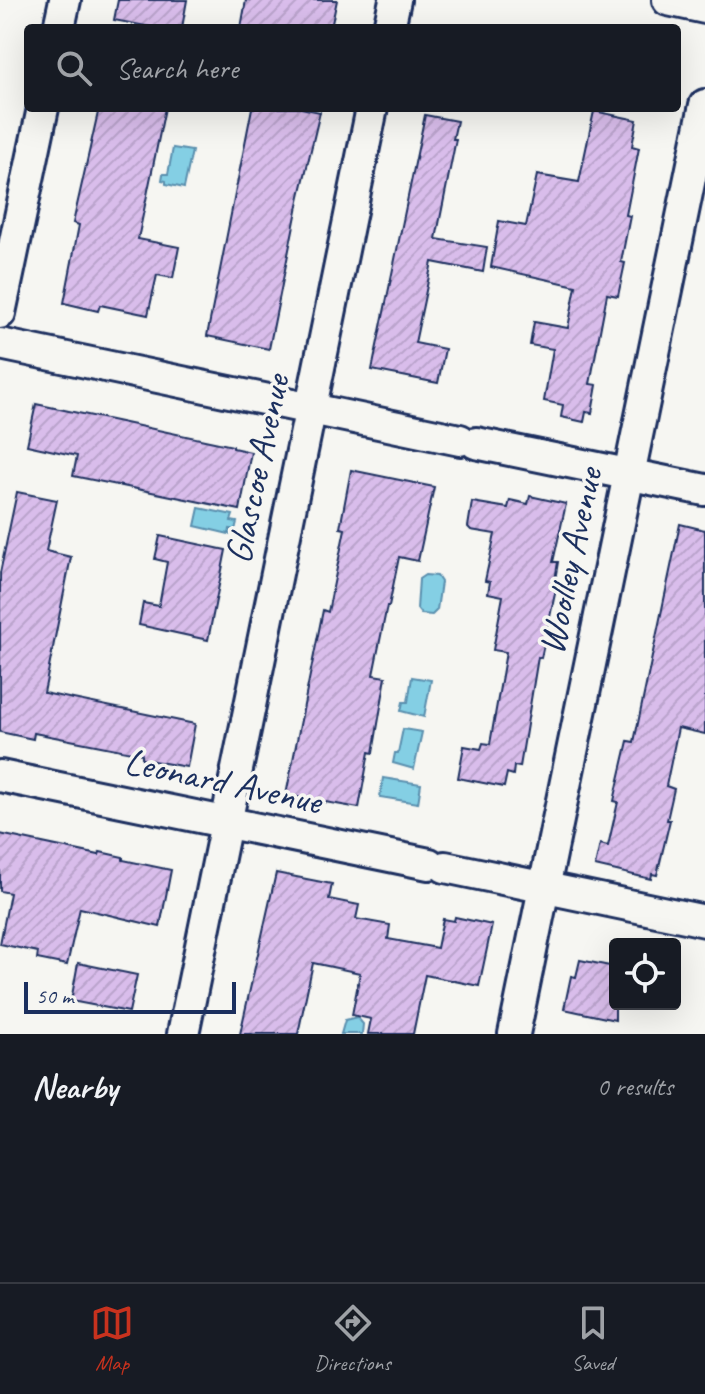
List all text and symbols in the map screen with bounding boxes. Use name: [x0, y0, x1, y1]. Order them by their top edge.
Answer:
search box: [24, 24, 681, 112]
icon: search: [52, 46, 96, 90]
text: Search here: [116, 49, 238, 87]
street label: Glascoe Avenue: [214, 368, 300, 567]
street label: Woolley Avenue: [527, 461, 613, 658]
street label: Leonard Avenue: [120, 737, 328, 825]
map controls: [609, 938, 681, 1010]
button: locate: [609, 938, 681, 1010]
scale bar: [24, 978, 236, 1014]
text: 50 m: [36, 982, 73, 1010]
text: Nearby: [32, 1065, 118, 1108]
text: 0 results: [597, 1070, 673, 1103]
tab: Map: [90, 1301, 134, 1377]
tab: Directions: [314, 1301, 391, 1377]
tab: Saved: [571, 1301, 615, 1377]

